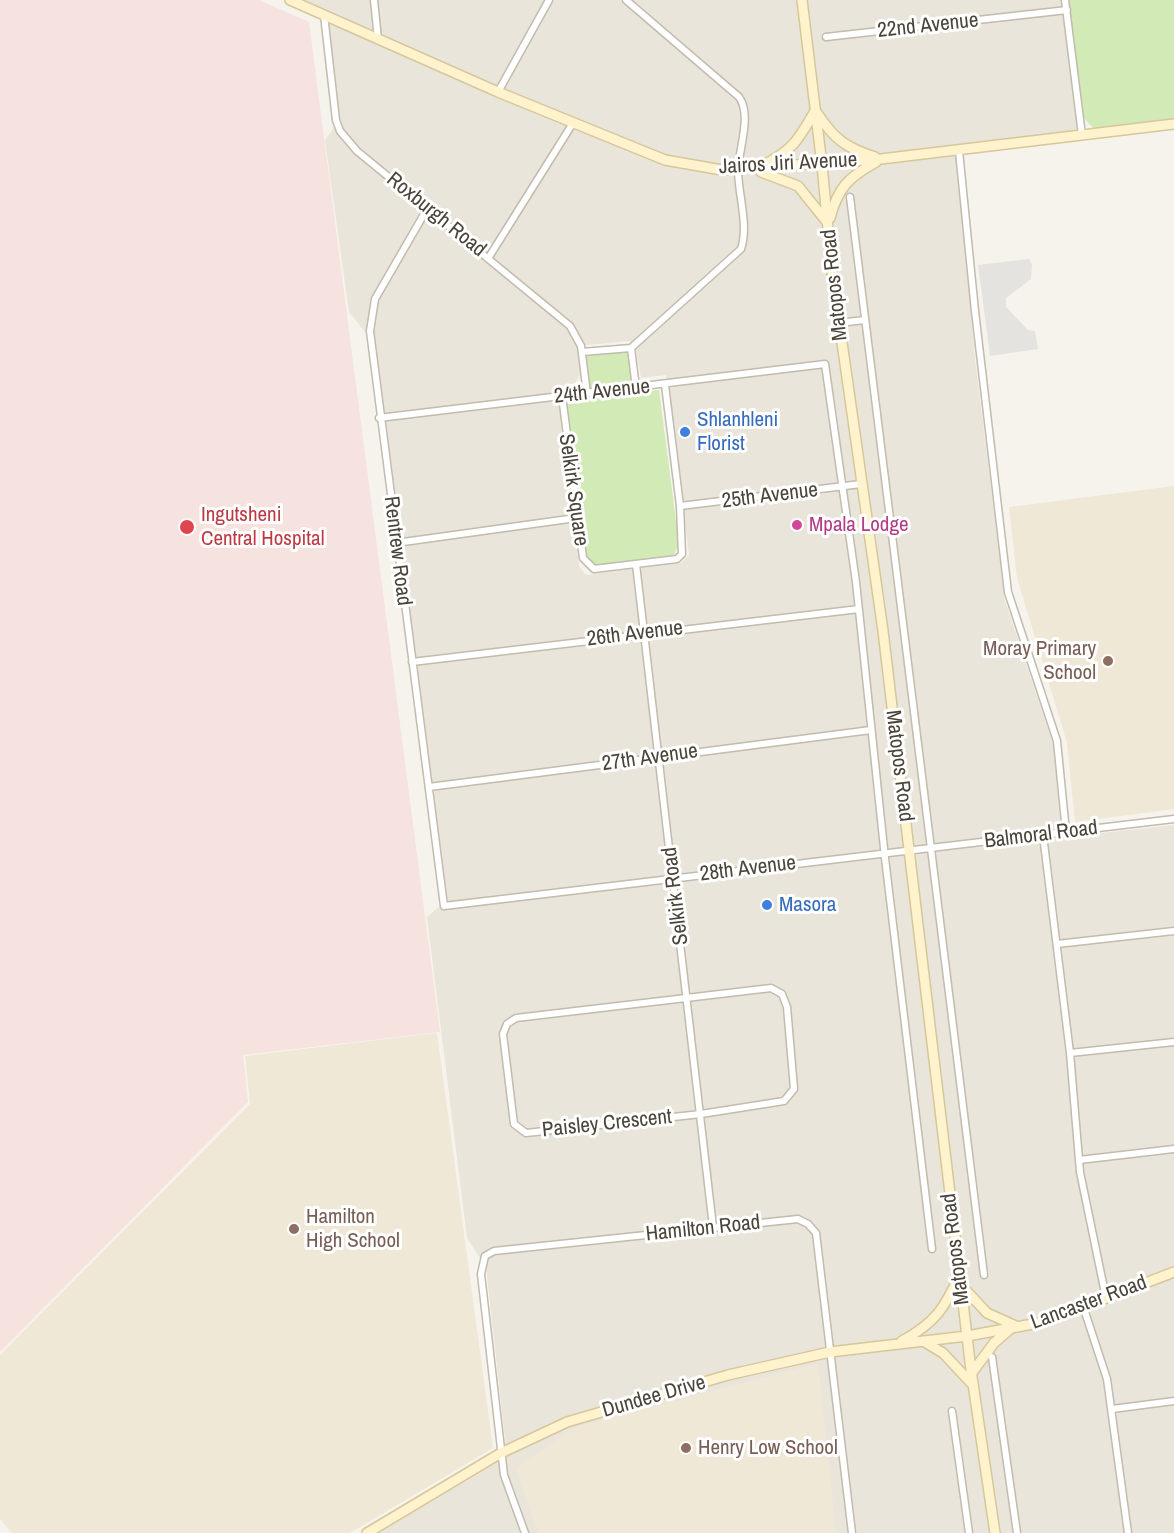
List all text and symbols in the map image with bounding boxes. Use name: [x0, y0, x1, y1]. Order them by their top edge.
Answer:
street label: 22nd Avenue: [876, 8, 980, 44]
street label: Jairos Jiri Avenue: [718, 148, 858, 180]
street label: Roxburgh Road: [381, 167, 491, 263]
street label: Matopos Road: [817, 228, 853, 342]
street label: 24th Avenue: [553, 374, 651, 410]
place label: Shlanhleni Florist: [697, 407, 778, 457]
marker: Shlanhleni Florist: [678, 425, 692, 439]
street label: Selkirk Square: [553, 432, 593, 548]
street label: 25th Avenue: [721, 478, 819, 514]
street label: Rentrew Road: [378, 495, 416, 607]
place label: Ingutsheni Central Hospital: [201, 502, 324, 552]
place label: Mpala Lodge: [809, 512, 909, 538]
marker: Ingutsheni Central Hospital: [178, 518, 196, 536]
marker: Mpala Lodge: [790, 518, 804, 532]
street label: 26th Avenue: [586, 616, 684, 652]
place label: Moray Primary School: [983, 636, 1096, 686]
marker: Moray Primary School: [1101, 654, 1115, 668]
street label: Matopos Road: [880, 709, 918, 823]
street label: 27th Avenue: [601, 739, 699, 777]
street label: Balmoral Road: [983, 816, 1099, 854]
street label: Selkirk Road: [657, 846, 695, 946]
street label: 28th Avenue: [699, 851, 797, 887]
place label: Masora: [779, 892, 836, 918]
marker: Masora: [760, 898, 774, 912]
street label: Paisley Crescent: [541, 1105, 673, 1143]
street label: Matopos Road: [937, 1192, 975, 1306]
place label: Hamilton High School: [306, 1204, 400, 1254]
street label: Hamilton Road: [645, 1210, 761, 1248]
marker: Hamilton High School: [287, 1222, 301, 1236]
street label: Lancaster Road: [1028, 1270, 1150, 1336]
street label: Dundee Drive: [599, 1370, 709, 1424]
place label: Henry Low School: [698, 1435, 838, 1461]
marker: Henry Low School: [679, 1441, 693, 1455]

